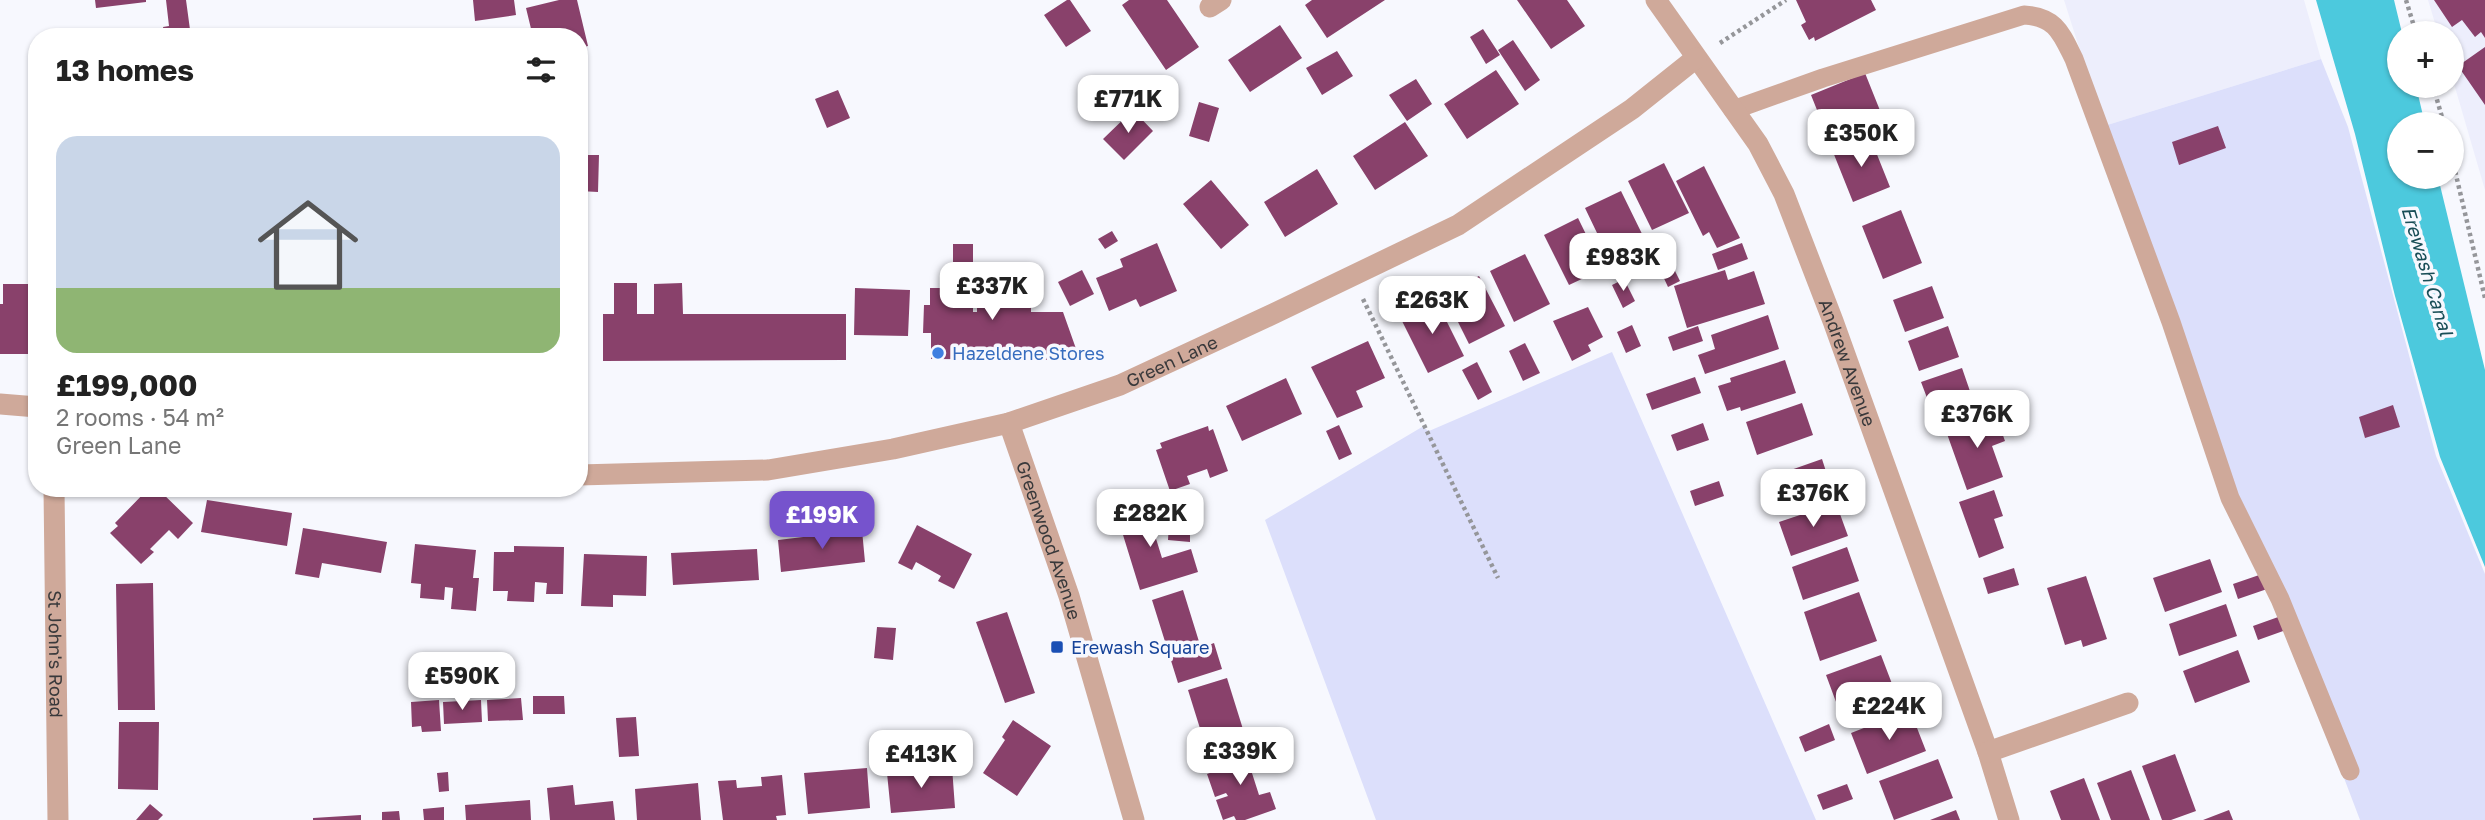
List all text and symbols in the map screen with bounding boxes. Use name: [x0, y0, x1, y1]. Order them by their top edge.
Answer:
map controls: [2387, 21, 2464, 189]
button: +: [2387, 21, 2464, 98]
icon: filters: [522, 51, 560, 89]
text: 13 homes: [56, 52, 194, 88]
pin: £771K: [1079, 76, 1177, 135]
text: £771K: [1094, 84, 1162, 112]
pin: £350K: [1812, 110, 1910, 169]
button: −: [2387, 112, 2464, 189]
text: £350K: [1824, 118, 1898, 146]
icon: home: [245, 182, 371, 308]
water label: Erewash Canal: [2397, 204, 2459, 339]
pin: £983K: [1574, 233, 1672, 293]
text: £983K: [1585, 242, 1661, 270]
pin: £337K: [943, 262, 1041, 322]
text: £337K: [956, 271, 1028, 299]
pin: £263K: [1383, 276, 1481, 336]
text: £263K: [1395, 285, 1469, 313]
street label: Andrew Avenue: [1814, 296, 1881, 429]
street label: Green Lane: [1123, 330, 1221, 392]
place label: Hazeldene Stores: [952, 342, 1105, 364]
marker: Hazeldene Stores: [930, 345, 946, 361]
text: £199,000: [56, 367, 197, 403]
pin: £376K: [1928, 391, 2026, 450]
text: £376K: [1940, 399, 2014, 427]
text: 2 rooms · 54 m²: [56, 403, 224, 431]
text: Green Lane: [56, 431, 181, 459]
street label: Greenwood Avenue: [1012, 458, 1086, 622]
pin: £376K: [1764, 470, 1862, 529]
text: £376K: [1776, 478, 1850, 506]
pin: £282K: [1101, 490, 1199, 549]
pin: £199K: [773, 491, 871, 551]
text: £282K: [1113, 498, 1187, 526]
text: £199K: [786, 500, 858, 528]
street label: St John's Road: [44, 590, 68, 718]
place label: Erewash Square: [1071, 636, 1210, 658]
marker: Erewash Square: [1049, 639, 1065, 655]
pin: £590K: [413, 652, 511, 712]
text: £590K: [424, 661, 500, 689]
pin: £224K: [1840, 682, 1938, 742]
text: £224K: [1852, 691, 1926, 719]
pin: £339K: [1191, 728, 1289, 787]
pin: £413K: [872, 730, 970, 790]
text: £339K: [1203, 736, 1277, 764]
text: £413K: [885, 739, 957, 767]

